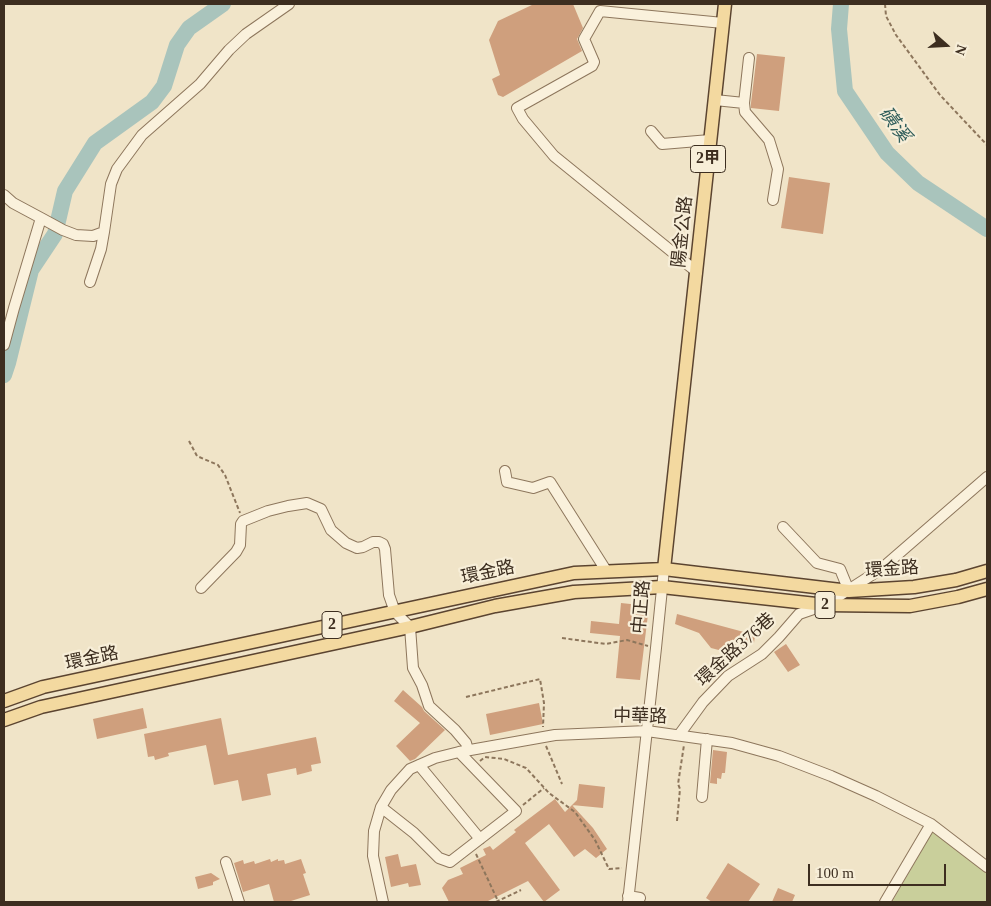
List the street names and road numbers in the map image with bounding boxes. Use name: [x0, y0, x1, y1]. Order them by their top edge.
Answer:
road number: 2甲: [690, 146, 726, 172]
street label: 陽金公路: [668, 195, 698, 269]
street label: 環金路: [459, 557, 517, 589]
street label: 環金路: [864, 557, 920, 583]
street label: 中正路: [629, 579, 655, 635]
road number: 2: [815, 592, 835, 618]
street label: 環金路376巷: [692, 609, 780, 691]
road number: 2: [322, 612, 342, 638]
street label: 環金路: [63, 643, 121, 675]
street label: 中華路: [613, 706, 667, 728]

